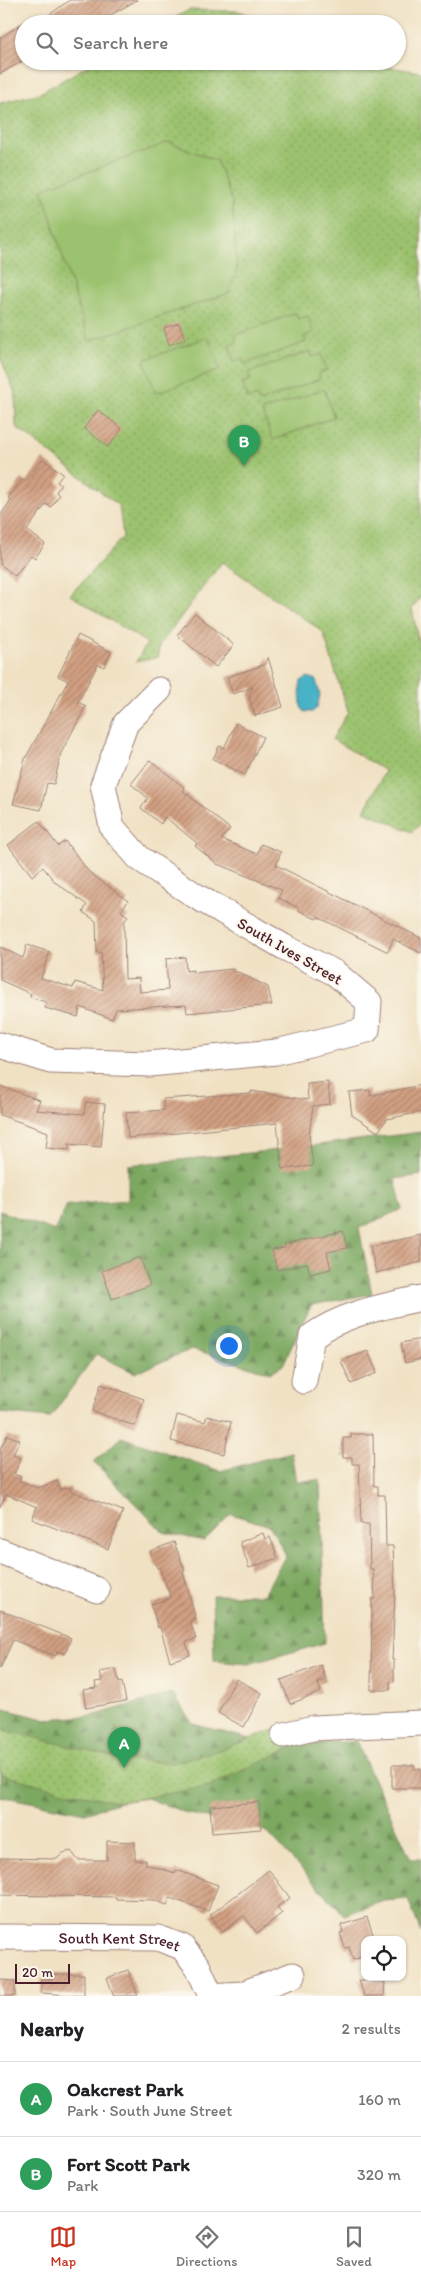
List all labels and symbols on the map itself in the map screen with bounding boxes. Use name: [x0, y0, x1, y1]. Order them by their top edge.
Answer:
pin: B: [228, 425, 260, 466]
street label: South Ives Street: [234, 913, 346, 989]
your location: [216, 1333, 242, 1359]
pin: A: [108, 1727, 140, 1768]
street label: South Kent Street: [59, 1928, 183, 1955]
scale bar: [15, 1961, 70, 1984]

